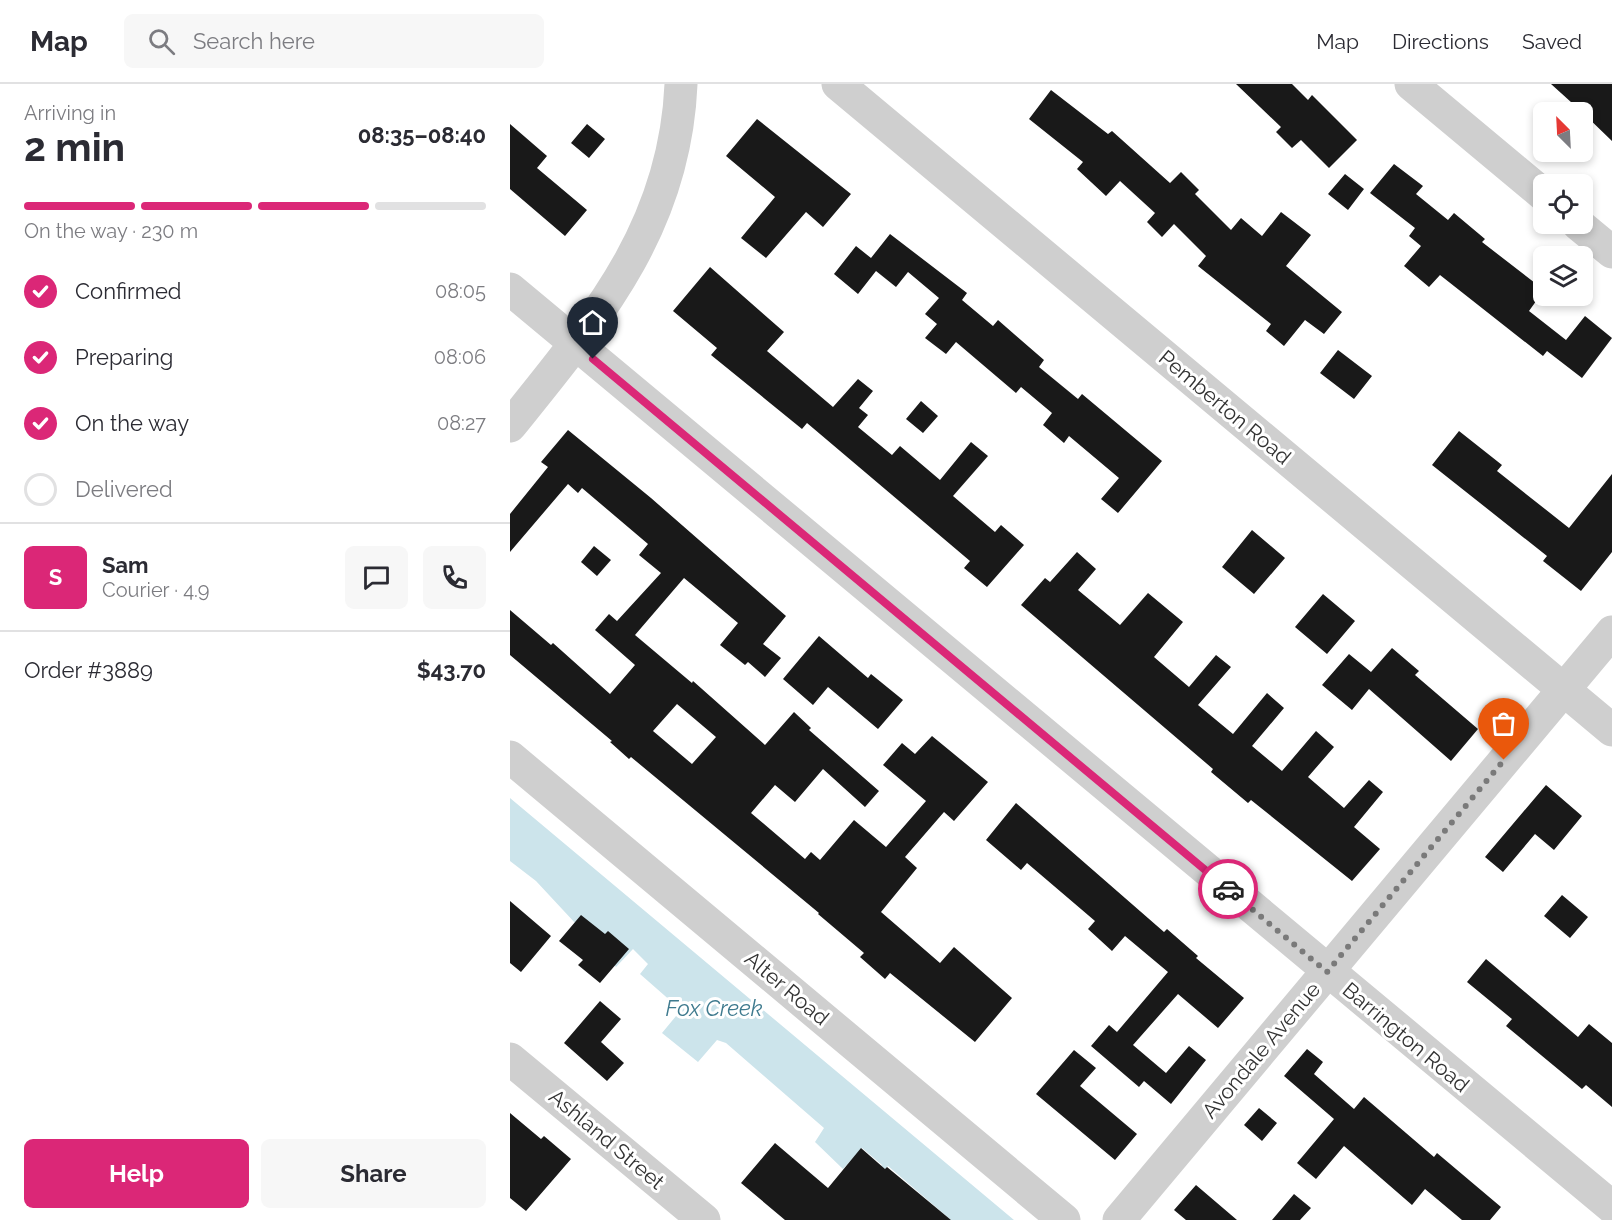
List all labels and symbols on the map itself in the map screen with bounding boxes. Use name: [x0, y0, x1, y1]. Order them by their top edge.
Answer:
north arrow: [1533, 102, 1593, 162]
pin: [567, 297, 618, 359]
street label: Pemberton Road: [1154, 345, 1296, 469]
pin: [1478, 698, 1529, 760]
courier: [1198, 859, 1258, 919]
street label: Alter Road: [740, 946, 834, 1030]
street label: Avondale Avenue: [1197, 977, 1325, 1123]
street label: Barrington Road: [1338, 977, 1474, 1097]
water label: Fox Creek: [665, 995, 763, 1021]
street label: Ashland Street: [544, 1084, 670, 1194]

